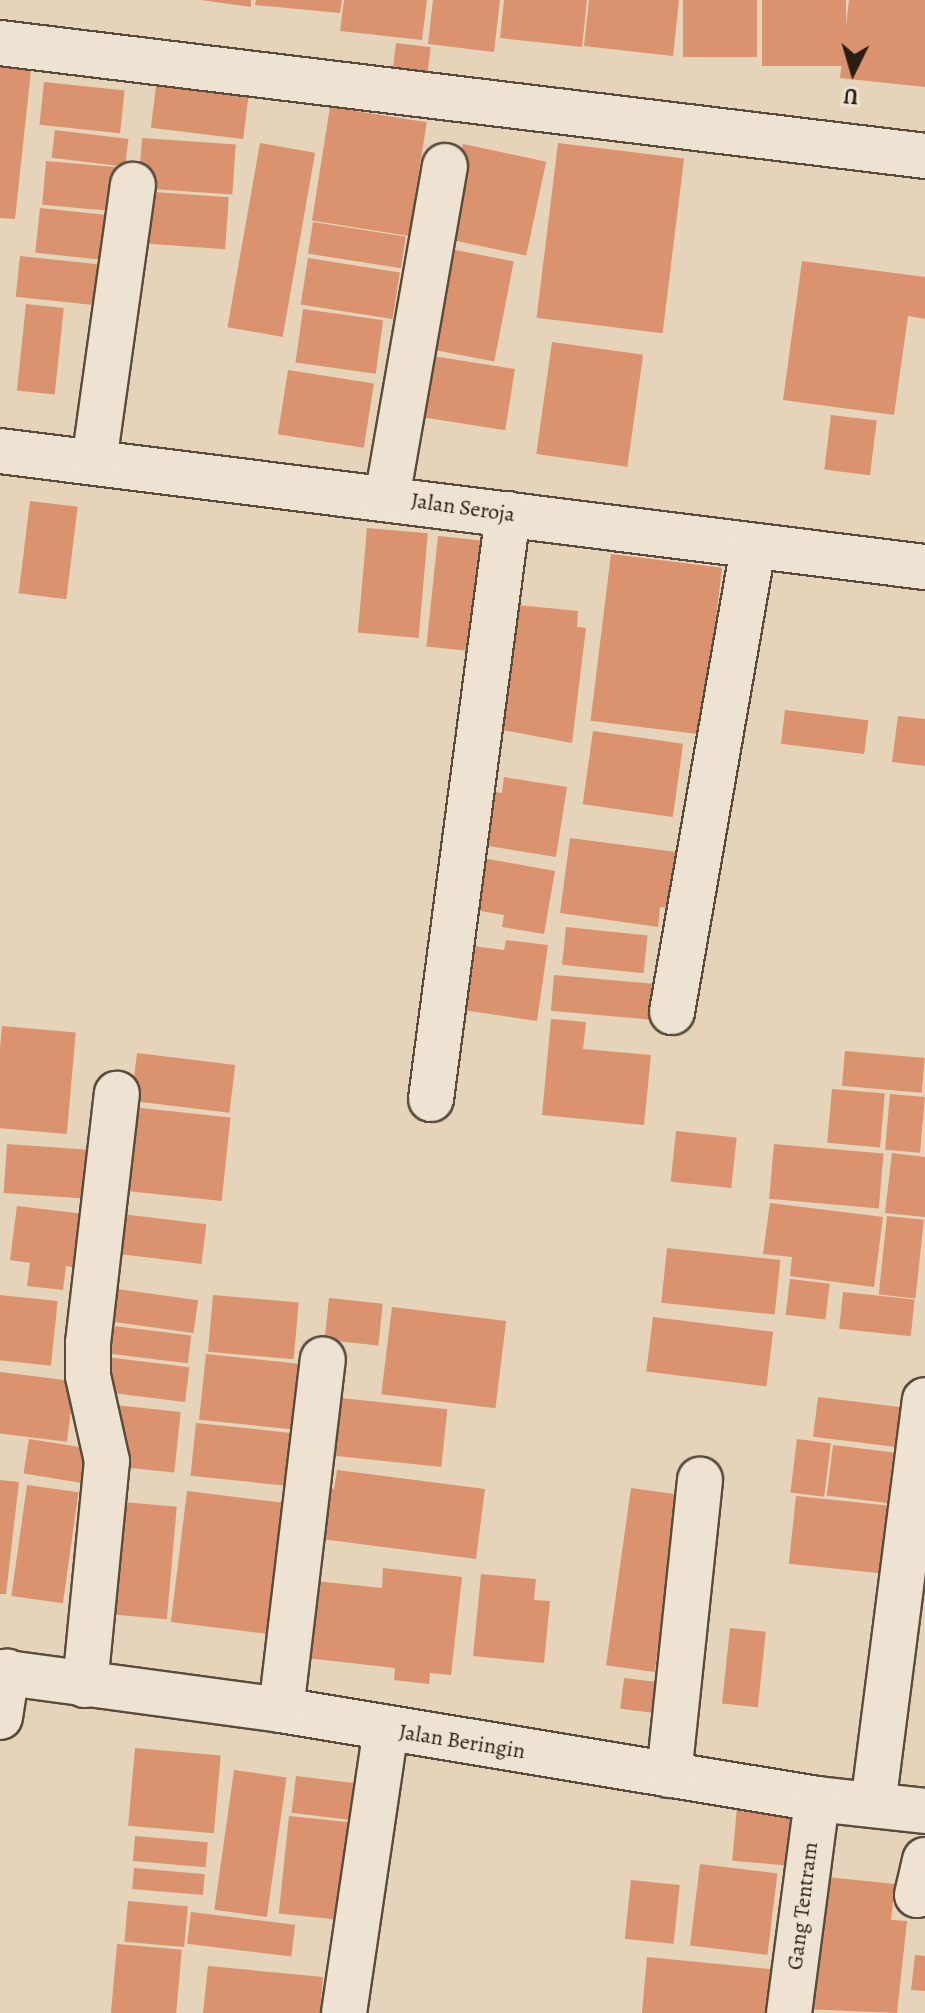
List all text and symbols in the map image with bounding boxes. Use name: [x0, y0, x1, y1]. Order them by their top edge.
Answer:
north arrow: [813, 32, 893, 112]
text: U: [842, 80, 859, 111]
street label: Jalan Seroja: [409, 488, 517, 528]
street label: Jalan Beringin: [397, 1719, 527, 1765]
street label: Gang Tentram: [782, 1840, 824, 1972]

